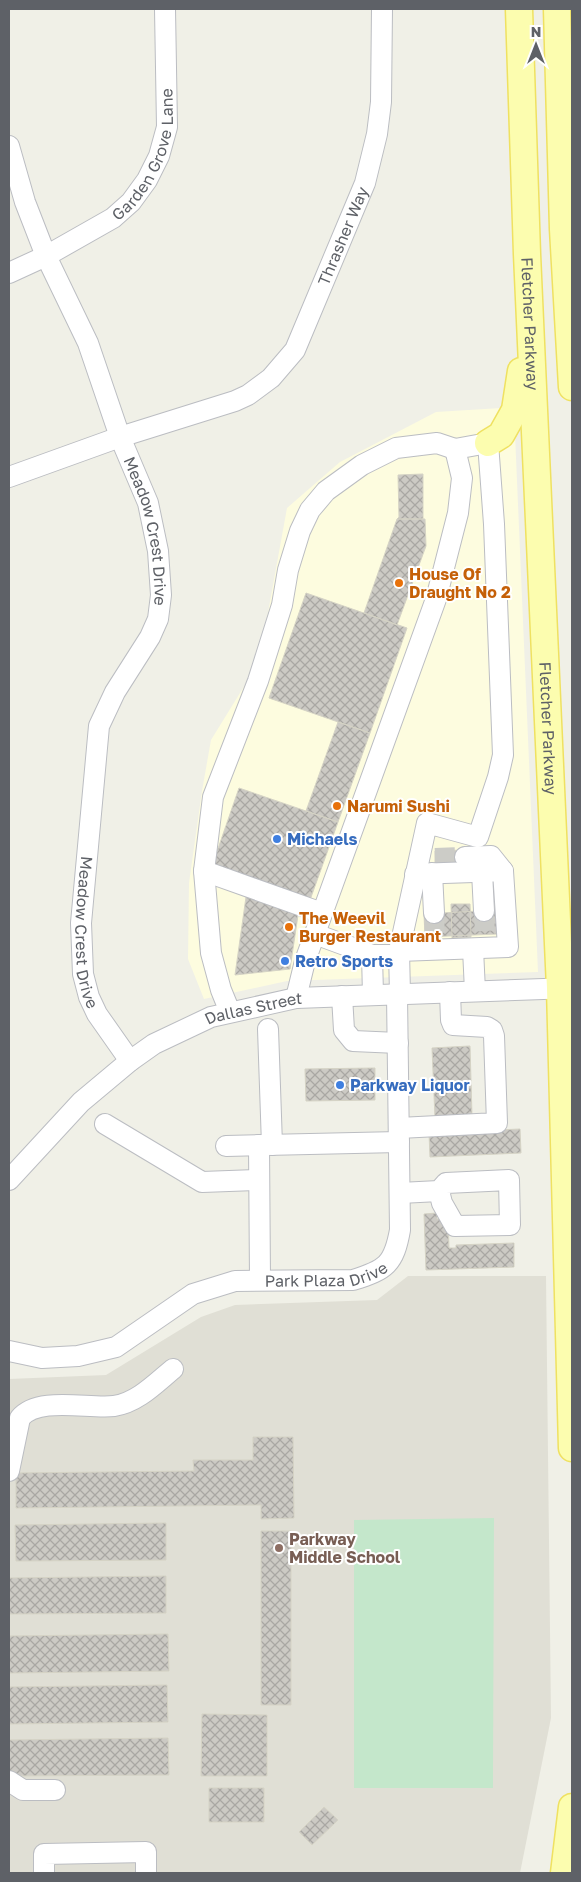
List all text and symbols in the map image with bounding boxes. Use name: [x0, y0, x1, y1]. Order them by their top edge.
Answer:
north arrow: [511, 20, 561, 70]
text: N: [531, 23, 541, 40]
street label: Garden Grove Lane: [107, 88, 177, 224]
street label: Thrasher Way: [313, 183, 372, 288]
street label: Fletcher Parkway: [517, 257, 543, 391]
street label: Meadow Crest Drive: [120, 454, 171, 607]
place label: House Of Draught No 2: [409, 564, 511, 602]
marker: House Of Draught No 2: [393, 577, 405, 589]
street label: Fletcher Parkway: [535, 661, 561, 796]
place label: Narumi Sushi: [347, 796, 450, 816]
marker: Narumi Sushi: [331, 800, 343, 812]
place label: Michaels: [287, 829, 358, 849]
marker: Michaels: [271, 833, 283, 845]
street label: Meadow Crest Drive: [71, 855, 103, 1012]
place label: The Weevil Burger Restaurant: [299, 908, 441, 946]
marker: The Weevil Burger Restaurant: [283, 921, 295, 933]
place label: Retro Sports: [295, 951, 393, 971]
marker: Retro Sports: [279, 955, 291, 967]
street label: Dallas Street: [201, 988, 302, 1029]
place label: Parkway Liquor: [350, 1075, 470, 1095]
marker: Parkway Liquor: [334, 1079, 346, 1091]
street label: Park Plaza Drive: [265, 1257, 391, 1291]
place label: Parkway Middle School: [289, 1529, 401, 1567]
marker: Parkway Middle School: [273, 1542, 285, 1554]

